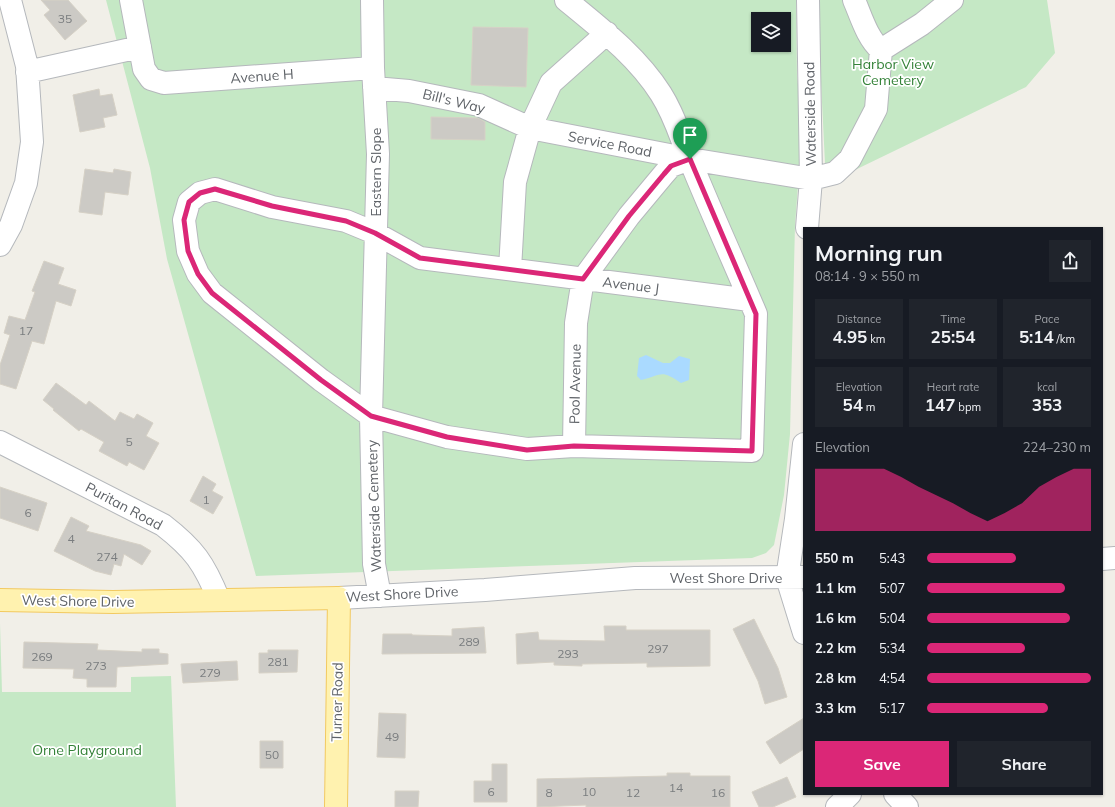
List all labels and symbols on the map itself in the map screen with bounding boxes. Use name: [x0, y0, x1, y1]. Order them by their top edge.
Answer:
house number: 35: [58, 11, 72, 26]
park label: Harbor View Cemetery: [852, 55, 934, 89]
street label: Waterside Road: [800, 61, 820, 167]
street label: Avenue H: [230, 65, 294, 87]
street label: Bill's Way: [421, 85, 488, 118]
pin: [673, 118, 707, 159]
street label: Service Road: [567, 127, 653, 161]
street label: Eastern Slope: [367, 128, 385, 216]
street label: Avenue J: [602, 273, 660, 297]
house number: 17: [19, 323, 33, 338]
street label: Pool Avenue: [565, 344, 585, 424]
house number: 5: [125, 434, 133, 449]
street label: Waterside Cemetery: [363, 439, 385, 573]
street label: Puritan Road: [82, 478, 166, 534]
house number: 1: [202, 492, 210, 507]
house number: 6: [24, 505, 32, 520]
house number: 4: [67, 531, 75, 546]
house number: 274: [96, 549, 118, 564]
street label: West Shore Drive: [670, 569, 782, 587]
street label: West Shore Drive: [345, 582, 459, 606]
street label: West Shore Drive: [21, 591, 135, 611]
house number: 289: [458, 634, 480, 649]
house number: 297: [647, 641, 669, 656]
house number: 293: [557, 646, 579, 661]
house number: 269: [31, 649, 53, 664]
house number: 281: [267, 654, 289, 669]
house number: 273: [85, 658, 107, 673]
street label: Turner Road: [327, 662, 347, 742]
house number: 279: [199, 665, 221, 680]
house number: 49: [385, 729, 399, 744]
park label: Orne Playground: [32, 741, 142, 759]
house number: 50: [265, 747, 279, 762]
house number: 14: [669, 780, 683, 795]
house number: 6: [487, 784, 495, 799]
house number: 10: [582, 784, 596, 799]
house number: 8: [545, 785, 553, 800]
house number: 12: [626, 785, 640, 800]
house number: 16: [711, 785, 725, 800]

